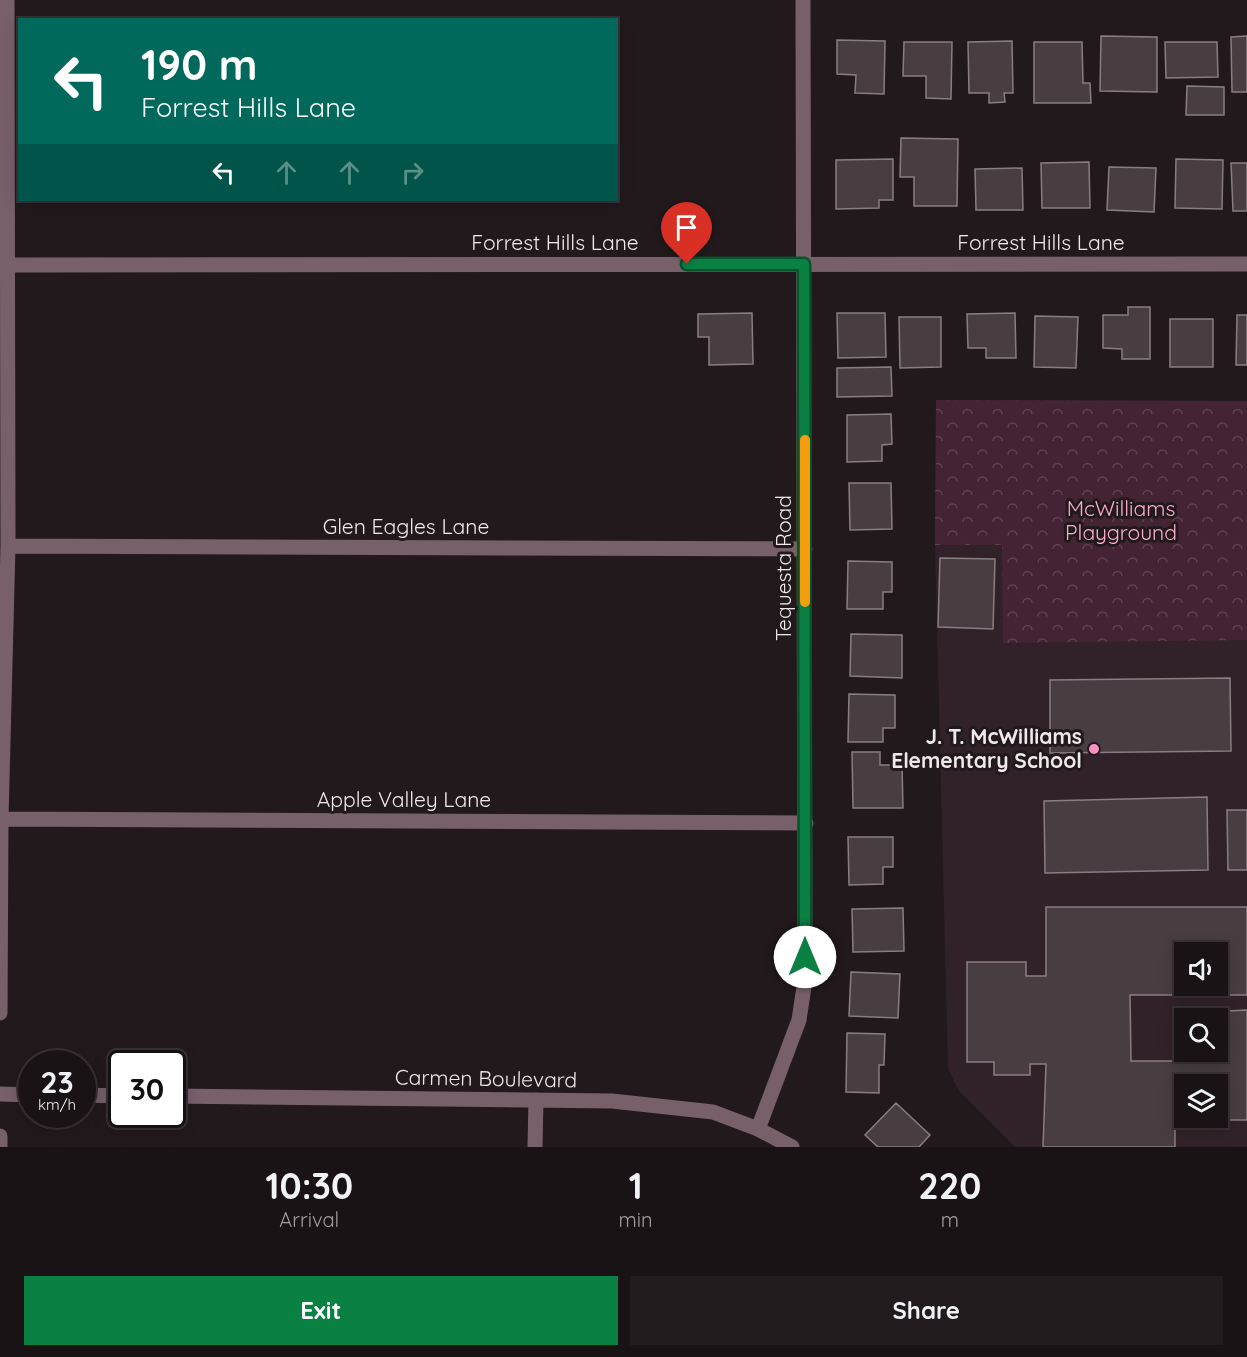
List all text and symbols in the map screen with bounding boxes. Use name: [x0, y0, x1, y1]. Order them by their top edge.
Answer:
text: 190 m: [141, 38, 257, 91]
icon: left: [42, 42, 120, 120]
text: Forrest Hills Lane: [141, 90, 356, 124]
icon: left: [207, 156, 240, 189]
icon: ahead: [270, 156, 303, 189]
icon: ahead: [333, 156, 366, 189]
icon: right: [396, 156, 429, 189]
pin: [661, 202, 712, 264]
icon: arrive: [670, 211, 703, 244]
street label: Forrest Hills Lane: [471, 229, 639, 255]
street label: Forrest Hills Lane: [957, 229, 1125, 255]
street label: Tequesta Road: [770, 495, 796, 641]
park label: McWilliams Playground: [1065, 495, 1177, 545]
street label: Glen Eagles Lane: [323, 513, 489, 539]
place label: J. T. McWilliams Elementary School: [891, 723, 1082, 773]
marker: J. T. McWilliams Elementary School: [1087, 742, 1101, 756]
street label: Apple Valley Lane: [317, 786, 491, 812]
position arrow: [773, 925, 837, 989]
map controls: [1174, 942, 1228, 1128]
button: sound: [1174, 942, 1228, 996]
button: search: [1174, 1008, 1228, 1062]
speed limit sign: 30: [108, 1050, 186, 1128]
text: 23: [40, 1063, 74, 1101]
street label: Carmen Boulevard: [395, 1063, 577, 1093]
button: layers: [1174, 1074, 1228, 1128]
text: km/h: [38, 1095, 76, 1114]
text: 10:30: [266, 1163, 353, 1208]
text: 1: [629, 1163, 643, 1208]
text: 220: [918, 1163, 981, 1208]
text: Arrival: [279, 1207, 339, 1232]
text: min: [619, 1207, 653, 1232]
text: m: [941, 1207, 959, 1232]
button: Exit: [24, 1276, 618, 1345]
button: Share: [630, 1276, 1223, 1345]

